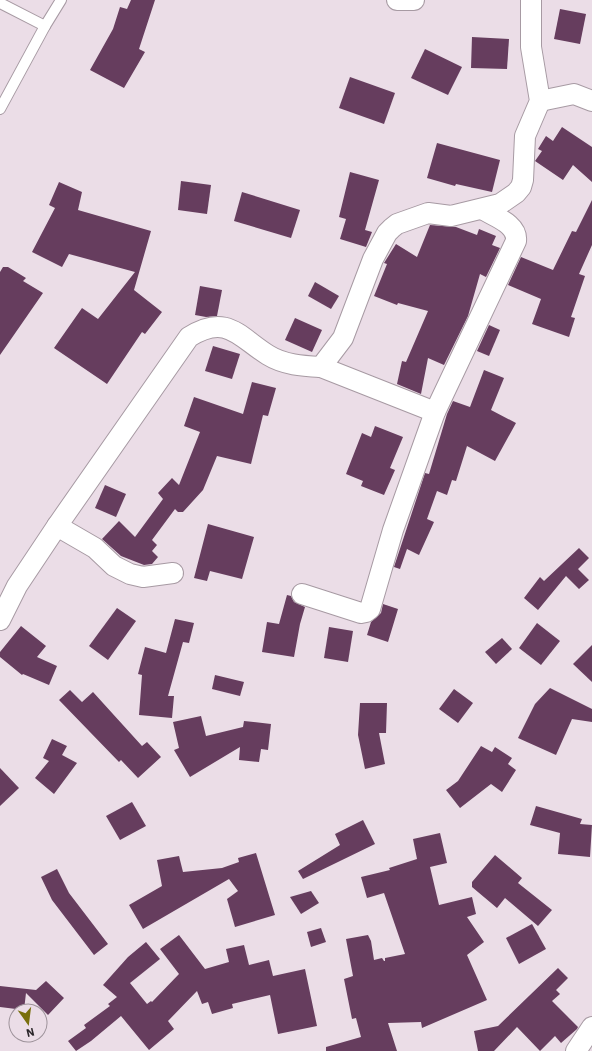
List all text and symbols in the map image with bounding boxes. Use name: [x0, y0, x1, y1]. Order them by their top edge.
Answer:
north arrow: [8, 1003, 48, 1043]
text: N: [25, 1025, 36, 1040]

